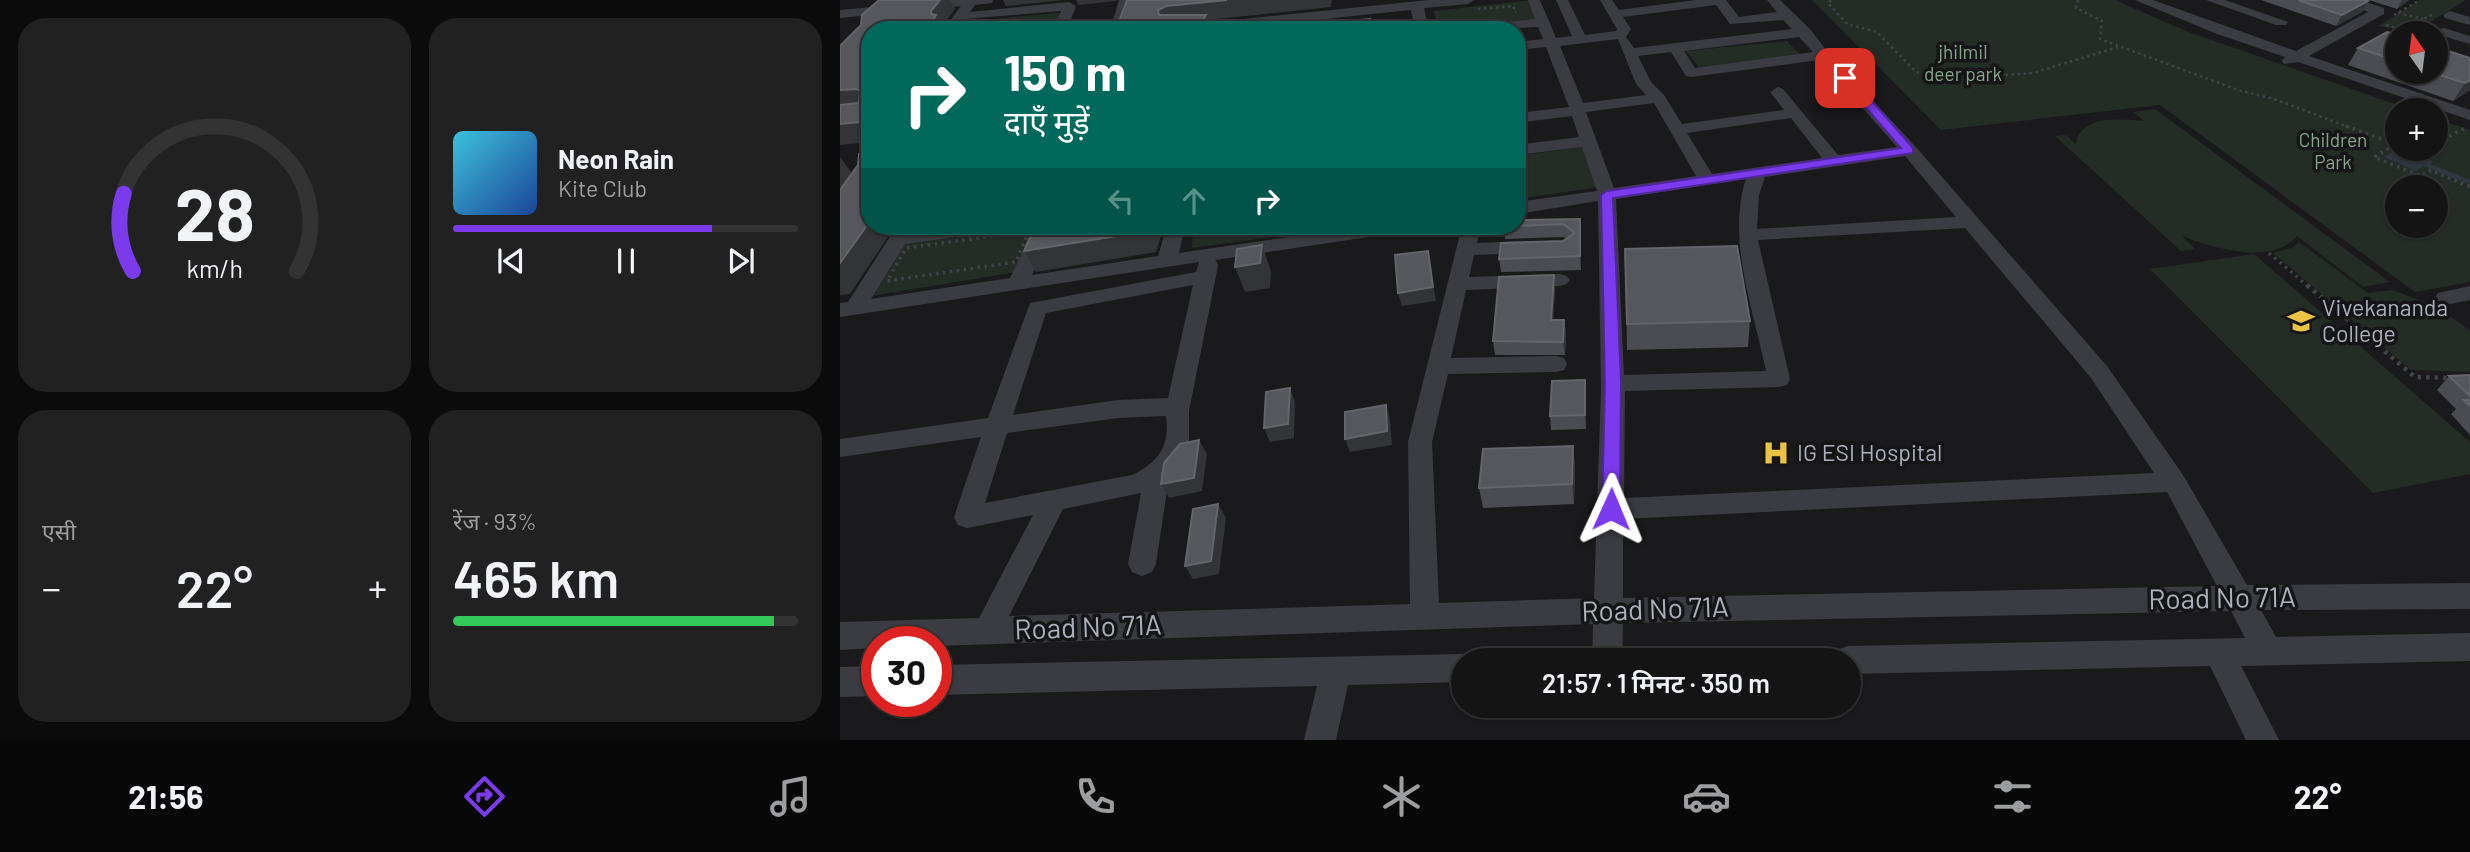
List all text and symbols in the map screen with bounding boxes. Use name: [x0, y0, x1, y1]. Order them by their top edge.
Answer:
north arrow: [2385, 21, 2448, 84]
map controls: [2385, 21, 2448, 238]
park label: jhilmil deer park: [1924, 40, 2002, 85]
text: 150 m: [1004, 42, 1126, 101]
pin: [1815, 48, 1875, 108]
icon: right: [889, 49, 980, 140]
icon: arrive: [1826, 59, 1864, 97]
button: +: [2385, 98, 2448, 161]
text: दाएँ मुड़ें: [1004, 102, 1090, 140]
park label: Children Park: [2299, 128, 2367, 173]
text: Neon Rain: [558, 143, 674, 174]
text: 28: [174, 169, 255, 257]
text: Kite Club: [558, 174, 647, 202]
button: −: [2385, 175, 2448, 238]
icon: left: [1102, 182, 1140, 220]
icon: ahead: [1175, 182, 1213, 220]
icon: right: [1248, 182, 1286, 220]
icon: previous: [492, 242, 530, 280]
icon: pause: [607, 242, 645, 280]
icon: next: [722, 242, 760, 280]
text: km/h: [186, 253, 243, 283]
place label: Vivekananda College: [2322, 293, 2448, 347]
school or university icon: Vivekananda College: [2286, 306, 2316, 336]
hospital icon: IG ESI Hospital: [1761, 438, 1791, 468]
place label: IG ESI Hospital: [1797, 438, 1942, 466]
position arrow: [1574, 472, 1648, 546]
text: रेंज · 93%: [453, 507, 537, 535]
text: एसी: [42, 517, 76, 545]
text: 465 km: [453, 546, 619, 608]
text: 22°: [176, 556, 253, 618]
text: −: [42, 564, 61, 610]
text: +: [368, 564, 387, 610]
street label: Road No 71A: [2148, 579, 2296, 615]
street label: Road No 71A: [1581, 588, 1729, 628]
street label: Road No 71A: [1014, 606, 1162, 646]
speed limit sign: 30: [861, 626, 952, 717]
text: 21:57 · 1 मिनट · 350 m: [1542, 667, 1770, 698]
icon: directions: [460, 772, 509, 821]
icon: music: [766, 772, 815, 821]
icon: phone: [1071, 772, 1120, 821]
icon: climate: [1377, 772, 1426, 821]
icon: car: [1682, 772, 1731, 821]
icon: filters: [1988, 772, 2037, 821]
text: 21:56: [128, 777, 203, 815]
text: 22°: [2294, 777, 2342, 815]

